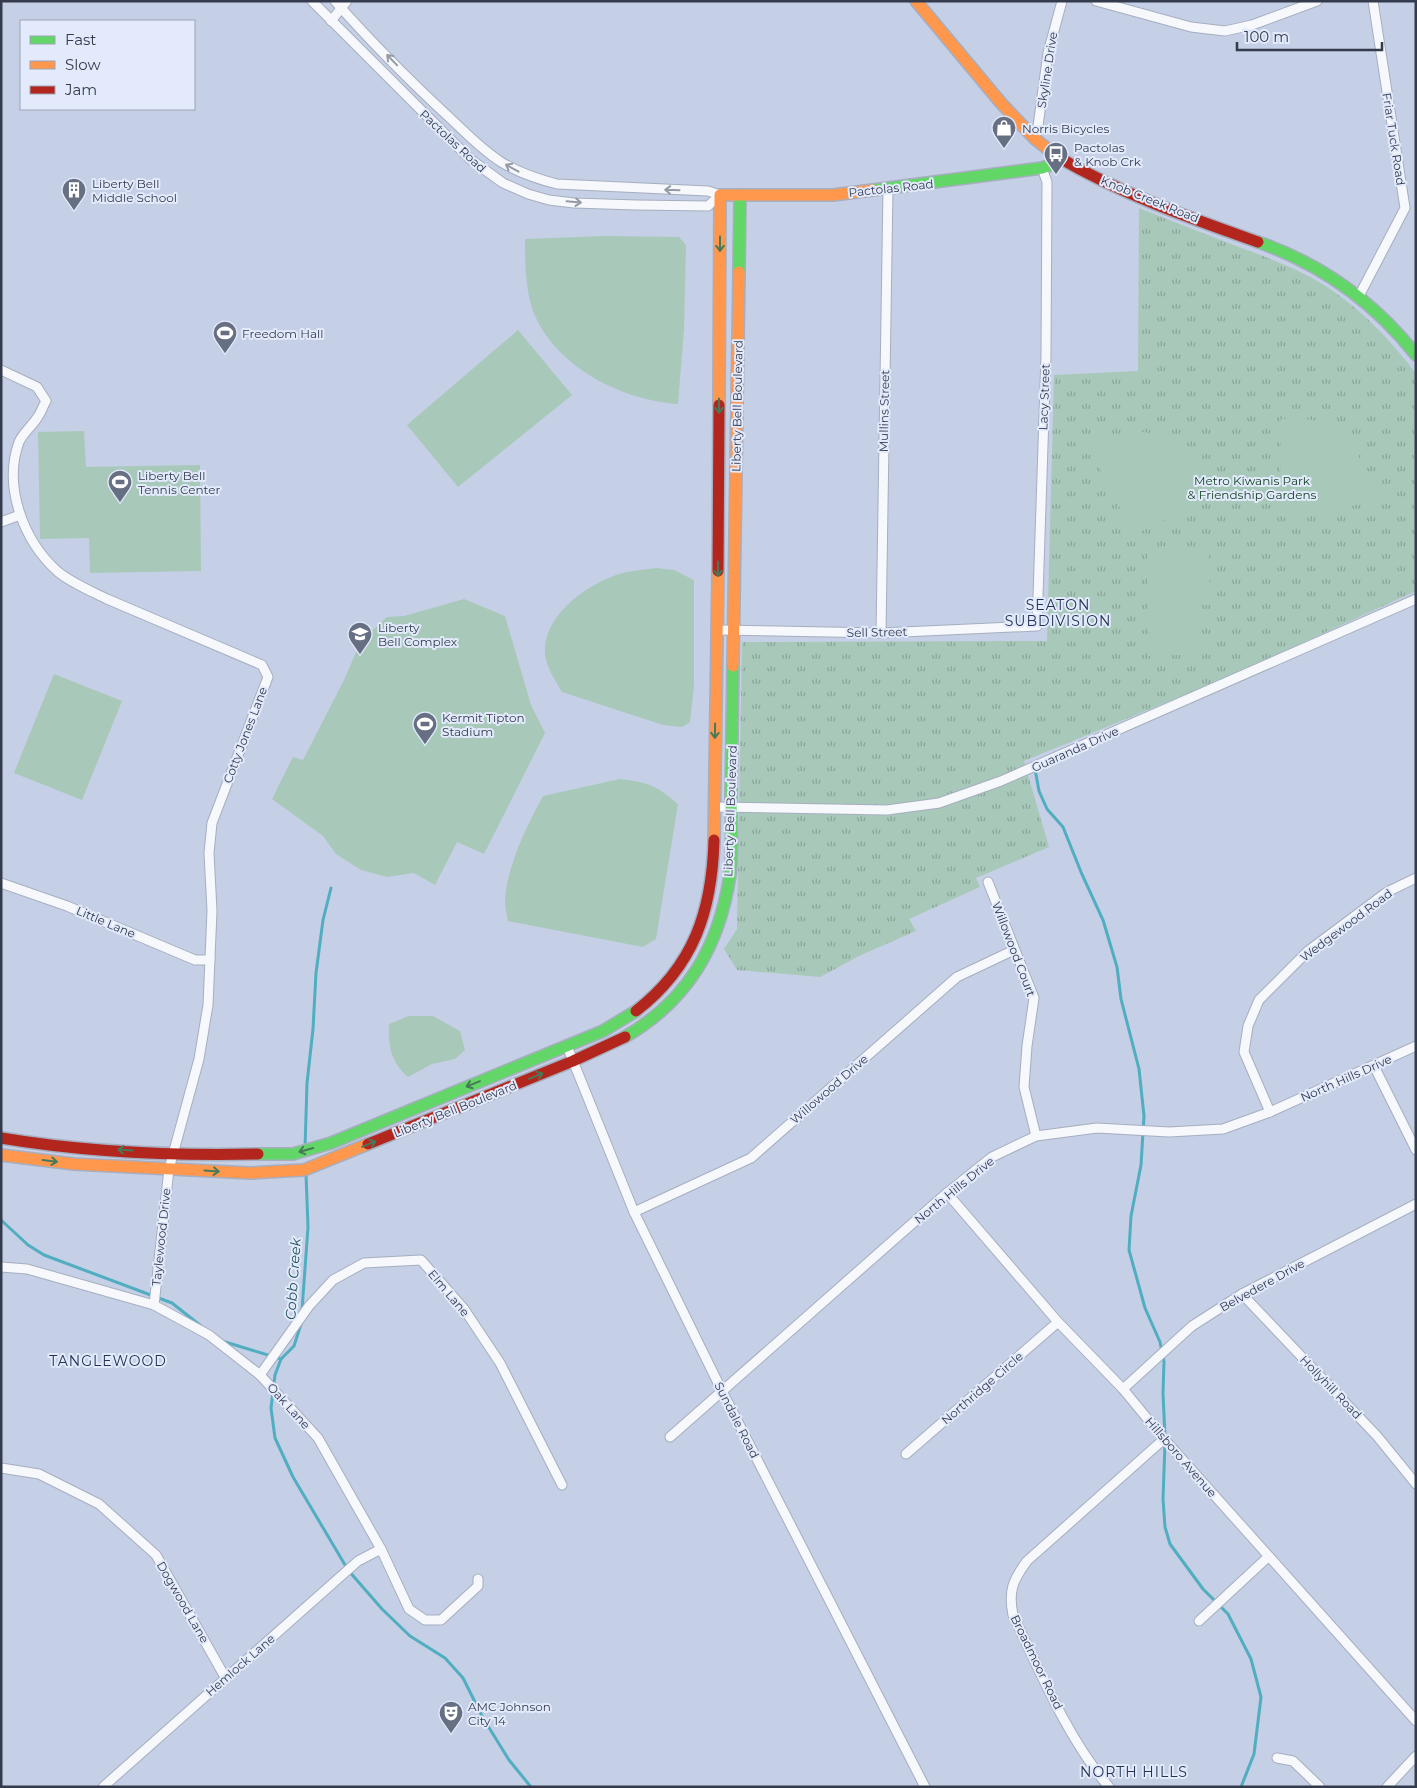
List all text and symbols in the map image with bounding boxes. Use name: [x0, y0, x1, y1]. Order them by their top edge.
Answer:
legend: [20, 20, 195, 110]
scale bar: [1237, 20, 1382, 52]
text: 100 m: [1244, 27, 1289, 46]
text: Fast: [65, 30, 96, 49]
street label: Skyline Drive: [1034, 31, 1060, 109]
one-way arrow: [386, 54, 398, 66]
text: Slow: [65, 55, 101, 74]
text: Jam: [64, 80, 97, 99]
street label: Friar Tuck Road: [1379, 92, 1409, 186]
street label: Pactolas Road: [417, 106, 489, 176]
shop icon: Norris Bicycles: [991, 115, 1017, 149]
place label: Norris Bicycles: [1022, 121, 1109, 136]
place label: Pactolas & Knob Crk: [1074, 140, 1142, 169]
bus stop icon: Pactolas & Knob Crk: [1043, 141, 1069, 175]
one-way arrow: [505, 163, 520, 173]
street label: Knob Creek Road: [1099, 172, 1201, 226]
place label: Liberty Bell Middle School: [92, 176, 177, 205]
street label: Pactolas Road: [848, 176, 934, 200]
building icon: Liberty Bell Middle School: [61, 177, 87, 211]
one-way arrow: [664, 185, 680, 194]
one-way arrow: [565, 198, 581, 207]
one-way arrow: [715, 236, 725, 252]
sports icon: Freedom Hall: [212, 320, 238, 354]
place label: Freedom Hall: [242, 326, 323, 341]
street label: Liberty Bell Boulevard: [728, 340, 746, 472]
street label: Lacy Street: [1035, 363, 1053, 431]
street label: Mullins Street: [876, 369, 892, 452]
one-way arrow: [714, 398, 724, 414]
place label: Liberty Bell Tennis Center: [138, 468, 220, 497]
sports icon: Liberty Bell Tennis Center: [107, 469, 133, 503]
park label: Metro Kiwanis Park & Friendship Gardens: [1188, 473, 1317, 502]
one-way arrow: [713, 560, 723, 577]
district label: SEATON SUBDIVISION: [1005, 596, 1111, 630]
place label: Liberty Bell Complex: [378, 620, 458, 649]
school or university icon: Liberty Bell Complex: [347, 621, 373, 655]
street label: Sell Street: [847, 624, 908, 640]
street label: Cotty Jones Lane: [220, 685, 270, 785]
place label: Kermit Tipton Stadium: [442, 710, 525, 739]
sports icon: Kermit Tipton Stadium: [412, 711, 438, 745]
one-way arrow: [710, 723, 720, 739]
street label: Guaranda Drive: [1029, 723, 1121, 775]
street label: Liberty Bell Boulevard: [720, 745, 740, 877]
street label: Wedgewood Road: [1297, 885, 1395, 965]
street label: Willowood Court: [989, 899, 1039, 999]
street label: Little Lane: [74, 903, 138, 941]
street label: Willowood Drive: [787, 1051, 871, 1127]
street label: North Hills Drive: [1298, 1051, 1394, 1105]
one-way arrow: [528, 1071, 543, 1081]
street label: Liberty Bell Boulevard: [391, 1077, 519, 1141]
one-way arrow: [466, 1079, 481, 1089]
one-way arrow: [361, 1138, 376, 1148]
one-way arrow: [117, 1146, 133, 1155]
one-way arrow: [298, 1146, 314, 1156]
street label: North Hills Drive: [911, 1153, 997, 1227]
one-way arrow: [41, 1156, 57, 1166]
one-way arrow: [204, 1166, 220, 1176]
street label: Taylewood Drive: [148, 1187, 174, 1287]
water label: Cobb Creek: [281, 1237, 305, 1320]
street label: Belvedere Drive: [1217, 1255, 1307, 1315]
street label: Elm Lane: [425, 1266, 473, 1320]
street label: Northridge Circle: [938, 1348, 1026, 1428]
district label: TANGLEWOOD: [49, 1352, 167, 1370]
street label: Hollyhill Road: [1297, 1352, 1365, 1422]
street label: Sundale Road: [711, 1379, 763, 1461]
street label: Oak Lane: [264, 1380, 314, 1432]
street label: Hillsboro Avenue: [1142, 1414, 1220, 1500]
street label: Dogwood Lane: [154, 1558, 212, 1646]
street label: Broadmoor Road: [1008, 1612, 1066, 1712]
street label: Hemlock Lane: [202, 1631, 278, 1699]
place label: AMC Johnson City 14: [468, 1699, 551, 1728]
theatre icon: AMC Johnson City 14: [438, 1700, 464, 1734]
district label: NORTH HILLS: [1080, 1763, 1188, 1781]

